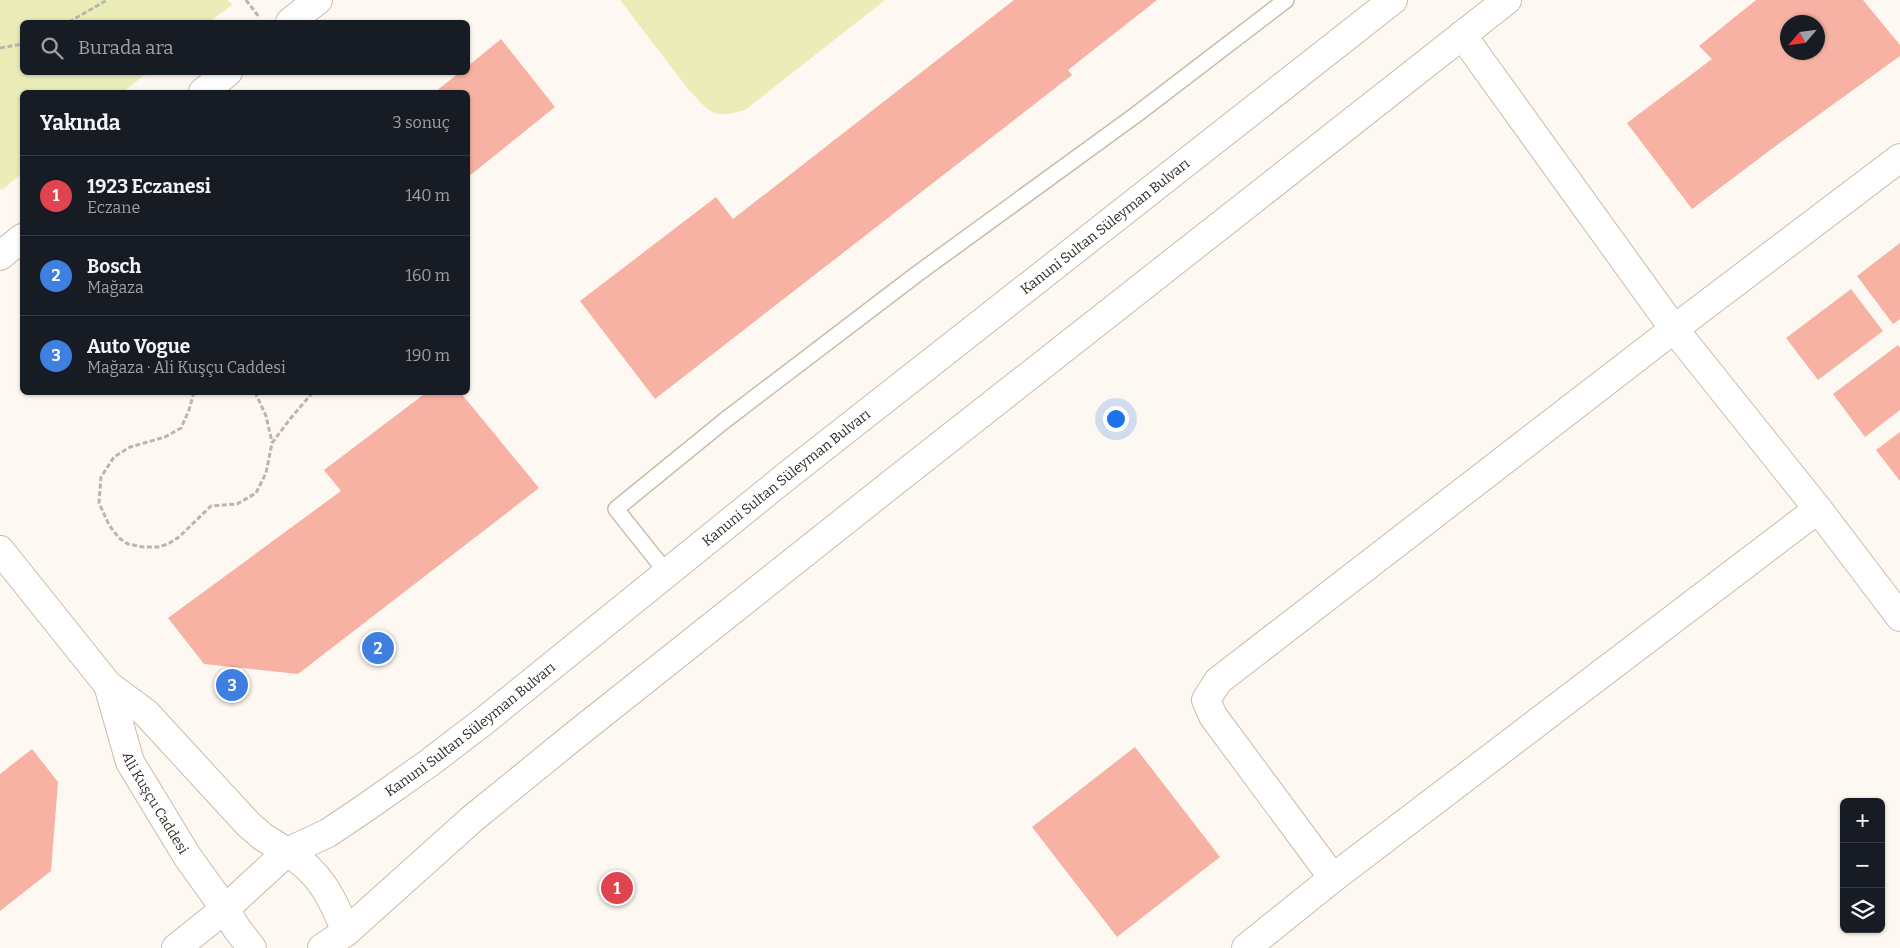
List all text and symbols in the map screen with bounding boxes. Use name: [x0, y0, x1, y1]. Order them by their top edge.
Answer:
north arrow: [1780, 15, 1825, 60]
search box: [20, 20, 470, 75]
icon: search: [38, 34, 66, 62]
text: Burada ara: [78, 36, 174, 59]
text: Yakında: [40, 110, 121, 136]
text: 3 sonuç: [393, 113, 450, 132]
street label: Kanuni Sultan Süleyman Bulvarı: [1017, 155, 1193, 298]
text: 1923 Eczanesi: [87, 175, 211, 198]
text: 1: [53, 186, 59, 205]
text: 140 m: [405, 186, 450, 205]
text: Eczane: [87, 198, 140, 217]
text: Bosch: [87, 255, 141, 278]
text: 2: [51, 266, 61, 285]
text: 160 m: [405, 266, 450, 285]
text: Mağaza: [87, 278, 144, 297]
text: Auto Vogue: [87, 335, 190, 358]
text: 3: [51, 346, 61, 365]
text: 190 m: [405, 346, 450, 365]
text: Mağaza · Ali Kuşçu Caddesi: [87, 358, 286, 377]
street label: Kanuni Sultan Süleyman Bulvarı: [699, 406, 874, 550]
your location: [1103, 406, 1129, 432]
pin: 2: [362, 629, 394, 667]
street label: Kanuni Sultan Süleyman Bulvarı: [382, 659, 559, 800]
pin: 3: [216, 666, 248, 704]
street label: Ali Kuşçu Caddesi: [119, 750, 192, 857]
map controls: [1840, 798, 1885, 933]
button: +: [1840, 798, 1885, 843]
button: −: [1840, 843, 1885, 888]
pin: 1: [601, 869, 633, 907]
button: layers: [1840, 888, 1885, 933]

